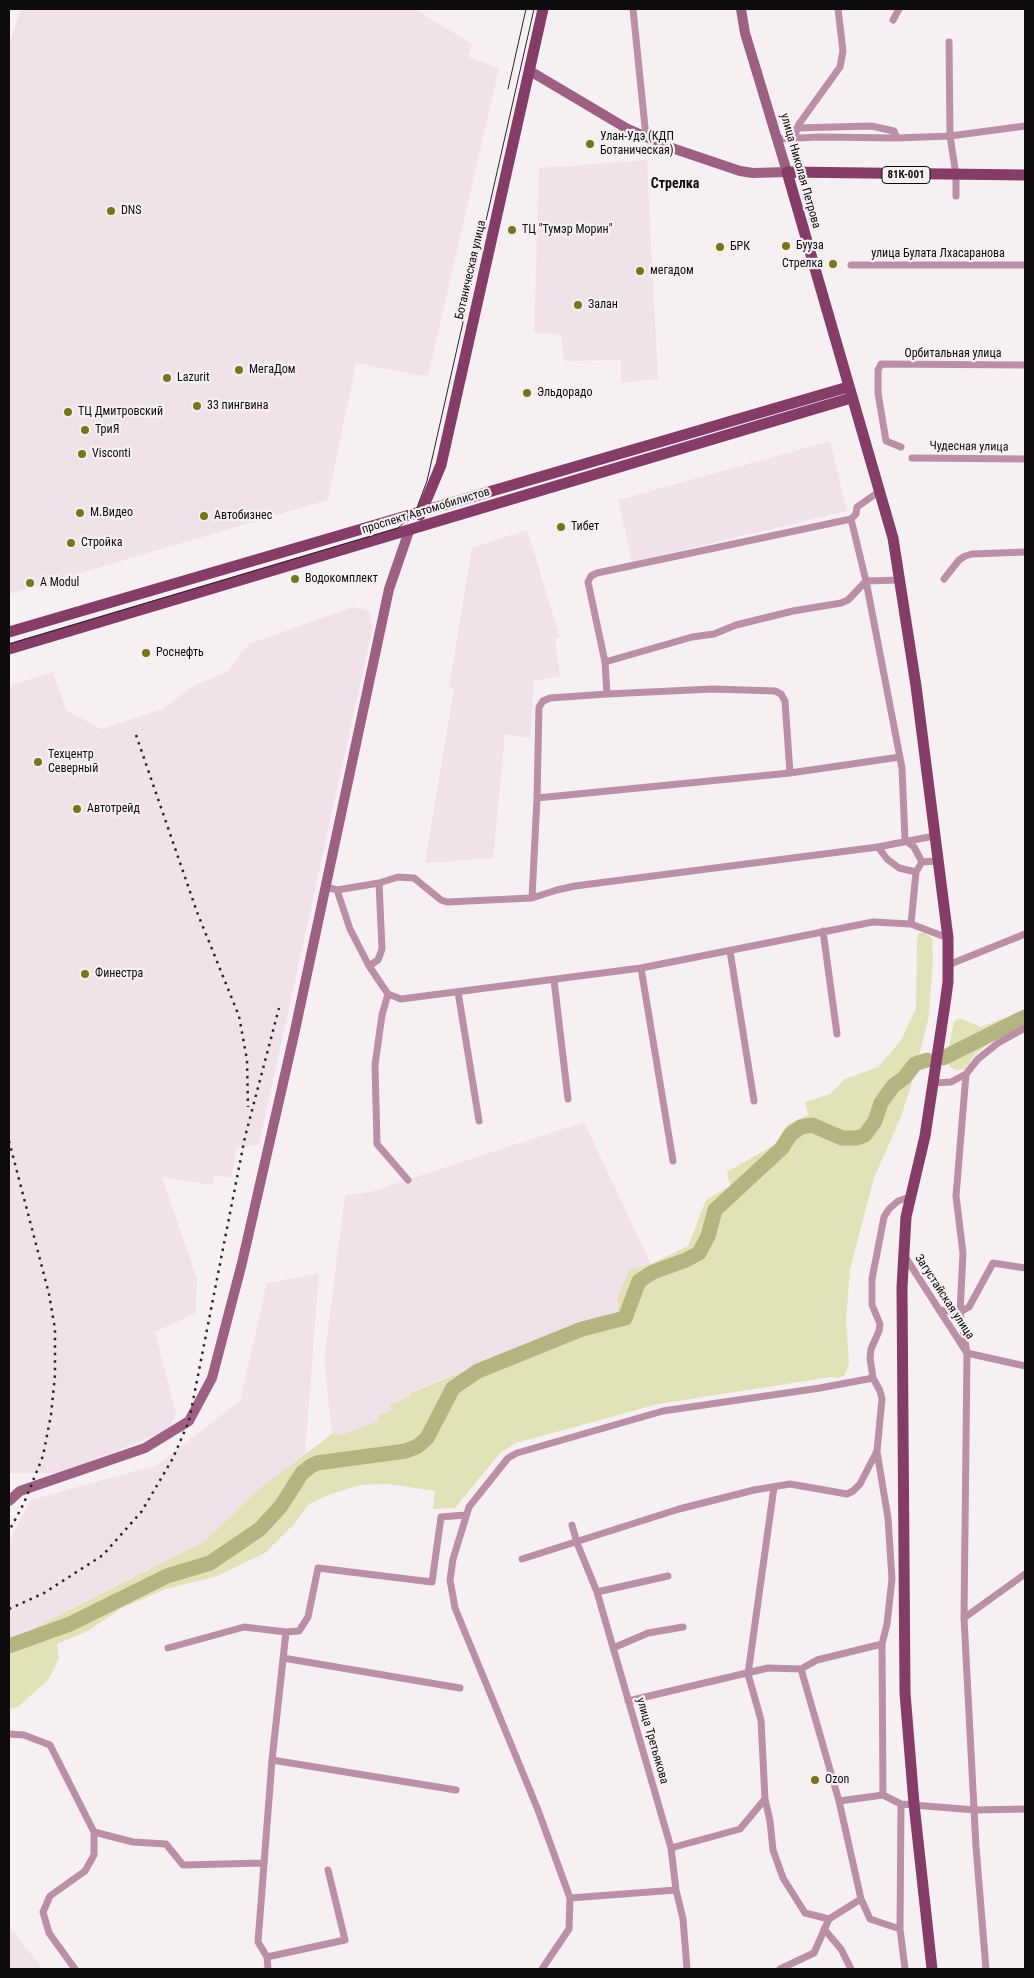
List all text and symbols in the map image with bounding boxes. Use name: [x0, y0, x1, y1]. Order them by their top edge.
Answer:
street label: улица Николая Петрова: [777, 112, 823, 230]
place label: Улан-Удэ (КДП Ботаническая): [600, 130, 674, 158]
marker: Улан-Удэ (КДП Ботаническая): [584, 138, 596, 150]
road number: 81К-001: [882, 166, 930, 184]
district label: Стрелка: [651, 176, 699, 192]
place label: DNS: [121, 204, 142, 218]
marker: DNS: [105, 205, 117, 217]
street label: Ботаническая улица: [453, 219, 489, 321]
place label: ТЦ "Тумэр Морин": [522, 223, 612, 237]
marker: ТЦ "Тумэр Морин": [506, 224, 518, 236]
place label: Бууза: [796, 239, 824, 253]
place label: БРК: [730, 240, 750, 254]
marker: Бууза: [780, 240, 792, 252]
marker: БРК: [714, 241, 726, 253]
street label: улица Булата Лхасаранова: [871, 247, 1005, 261]
place label: Стрелка: [782, 257, 823, 271]
marker: Стрелка: [827, 258, 839, 270]
place label: мегадом: [650, 264, 694, 278]
marker: мегадом: [634, 265, 646, 277]
place label: Залан: [588, 298, 618, 312]
marker: Залан: [572, 299, 584, 311]
street label: Орбитальная улица: [904, 347, 1002, 361]
place label: МегаДом: [249, 363, 296, 377]
marker: МегаДом: [233, 364, 245, 376]
place label: Lazurit: [177, 371, 209, 385]
marker: Lazurit: [161, 372, 173, 384]
place label: Эльдорадо: [537, 386, 592, 400]
marker: Эльдорадо: [521, 387, 533, 399]
place label: 33 пингвина: [207, 399, 268, 413]
marker: 33 пингвина: [191, 400, 203, 412]
place label: ТЦ Дмитровский: [78, 405, 163, 419]
marker: ТЦ Дмитровский: [62, 406, 74, 418]
place label: ТриЯ: [95, 423, 119, 437]
marker: ТриЯ: [79, 424, 91, 436]
street label: Чудесная улица: [929, 439, 1009, 455]
place label: Visconti: [92, 447, 131, 461]
marker: Visconti: [76, 448, 88, 460]
street label: проспект Автомобилистов: [360, 485, 492, 537]
place label: М.Видео: [90, 506, 133, 520]
marker: М.Видео: [74, 507, 86, 519]
place label: Автобизнес: [214, 509, 272, 523]
marker: Автобизнес: [198, 510, 210, 522]
place label: Тибет: [571, 520, 599, 534]
marker: Тибет: [555, 521, 567, 533]
place label: Стройка: [81, 536, 122, 550]
marker: Стройка: [65, 537, 77, 549]
place label: Водокомплект: [305, 572, 378, 586]
marker: Водокомплект: [289, 573, 301, 585]
place label: A Modul: [40, 576, 79, 590]
marker: A Modul: [24, 577, 36, 589]
place label: Роснефть: [156, 646, 204, 660]
marker: Роснефть: [140, 647, 152, 659]
place label: Техцентр Северный: [48, 748, 98, 776]
marker: Техцентр Северный: [32, 756, 44, 768]
place label: Автотрейд: [87, 802, 140, 816]
marker: Автотрейд: [71, 803, 83, 815]
place label: Финестра: [95, 967, 143, 981]
marker: Финестра: [79, 968, 91, 980]
street label: Загустайская улица: [911, 1252, 977, 1342]
street label: улица Третьякова: [633, 1696, 671, 1786]
place label: Ozon: [825, 1773, 849, 1787]
marker: Ozon: [809, 1774, 821, 1786]

